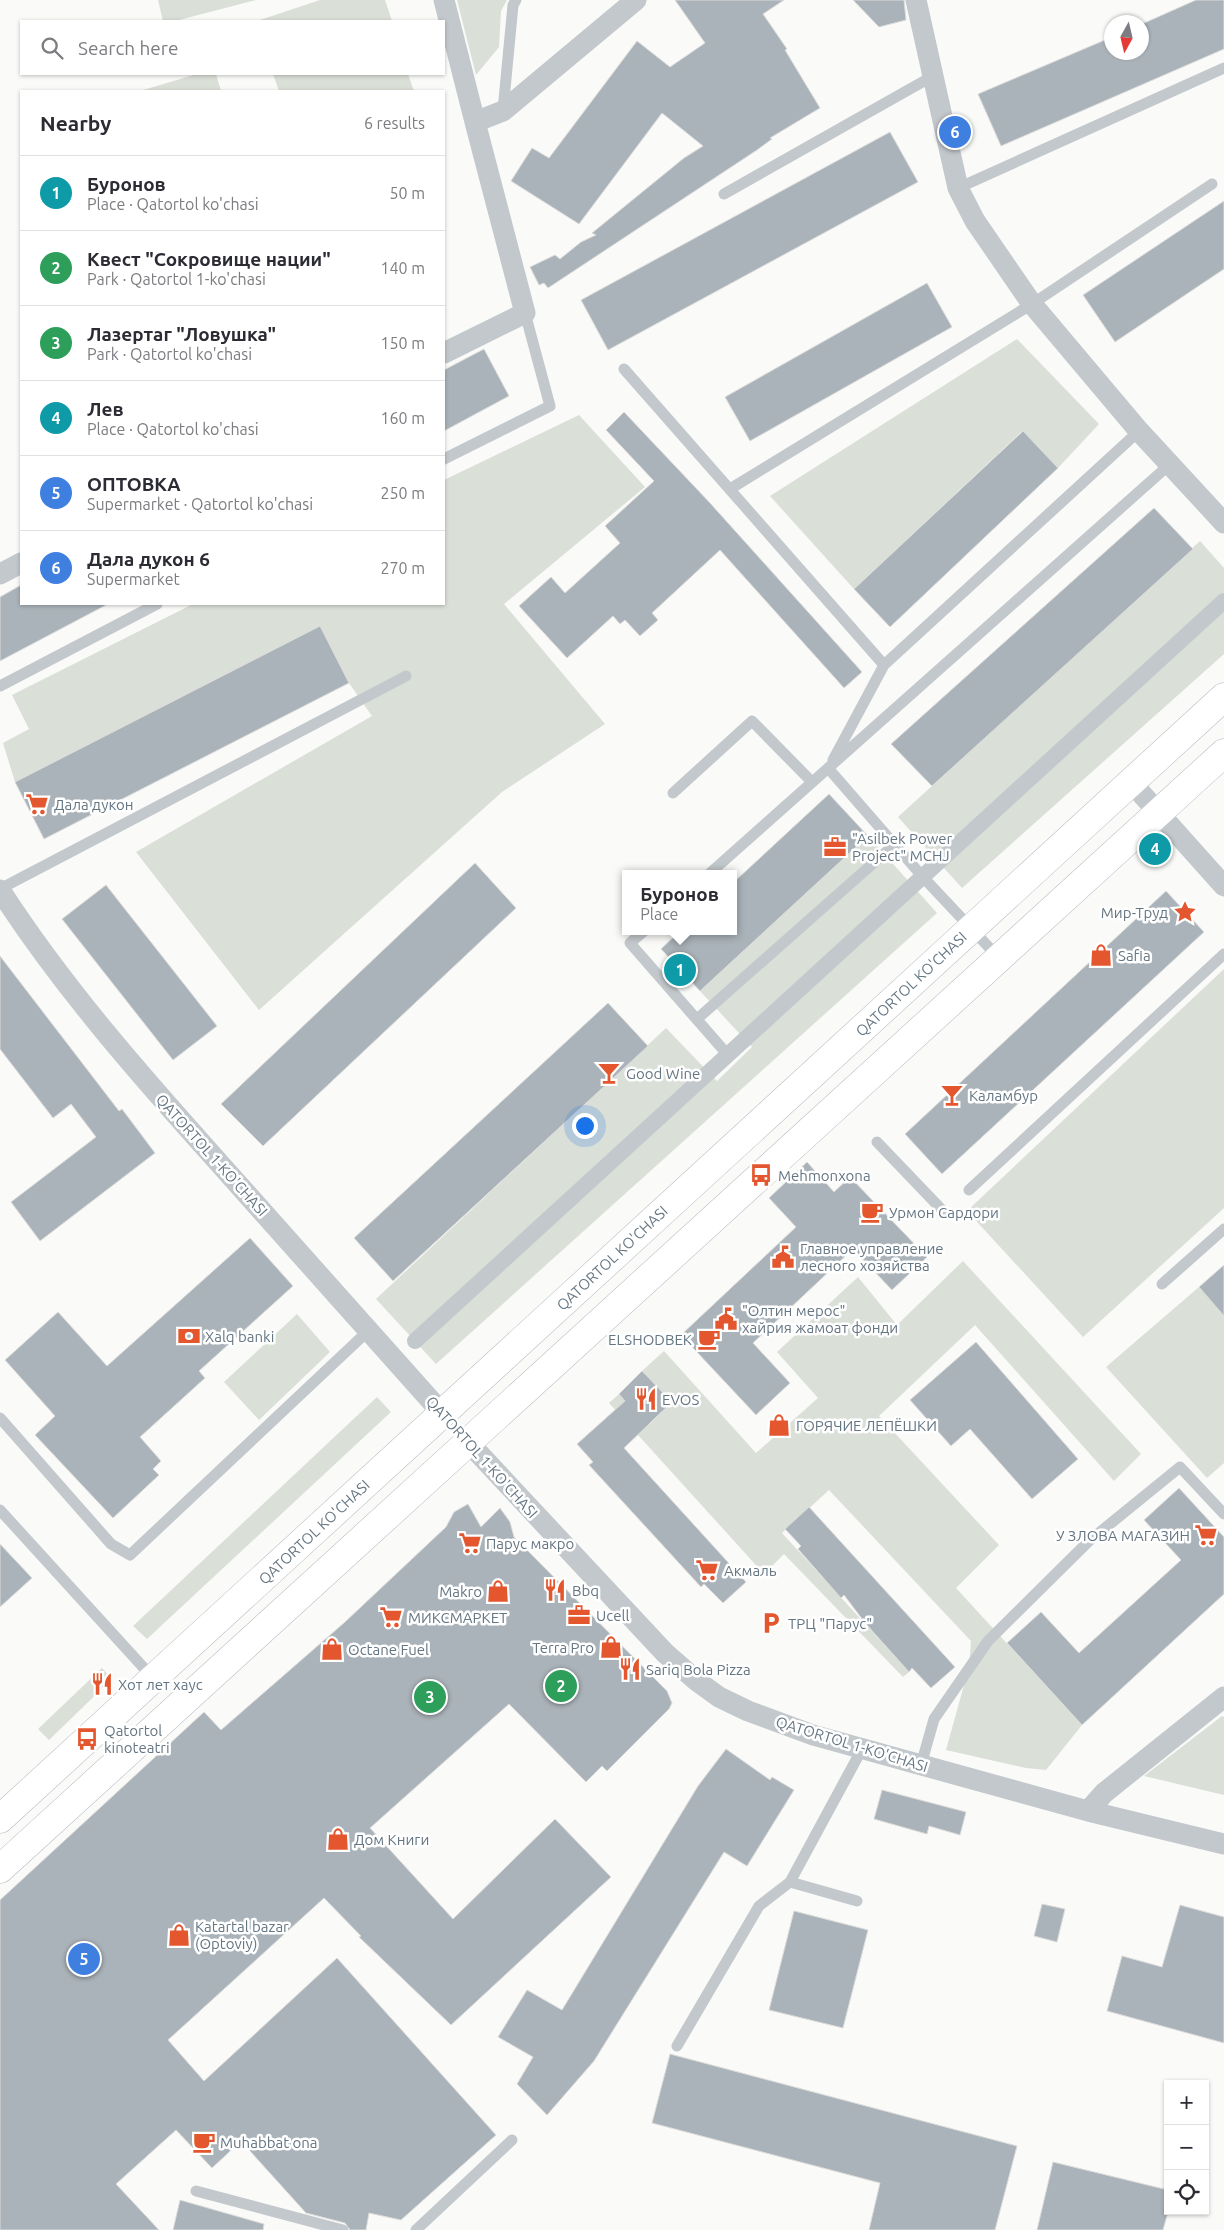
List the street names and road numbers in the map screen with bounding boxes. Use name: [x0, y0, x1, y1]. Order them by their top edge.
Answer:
street label: QATORTOL KO'CHASI: [852, 928, 970, 1040]
street label: QATORTOL 1-KO'CHASI: [153, 1091, 271, 1219]
street label: QATORTOL KO'CHASI: [553, 1202, 671, 1314]
street label: QATORTOL 1-KO'CHASI: [423, 1393, 541, 1521]
street label: QATORTOL KO'CHASI: [255, 1476, 373, 1588]
street label: QATORTOL 1-KO'CHASI: [774, 1713, 930, 1775]

